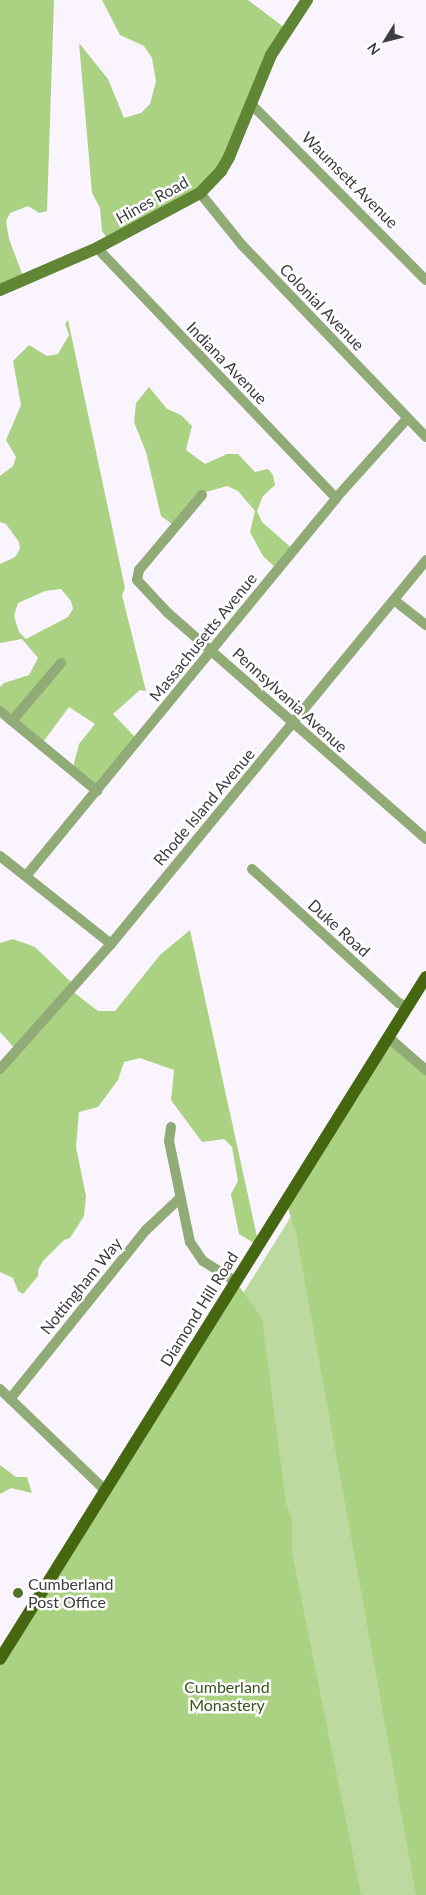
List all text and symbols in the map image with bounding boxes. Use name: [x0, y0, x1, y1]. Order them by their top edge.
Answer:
north arrow: [361, 15, 411, 65]
text: N: [363, 40, 384, 58]
street label: Waumsett Avenue: [298, 128, 402, 232]
street label: Hines Road: [112, 172, 192, 228]
street label: Colonial Avenue: [275, 259, 369, 355]
street label: Indiana Avenue: [183, 317, 271, 409]
street label: Massachusetts Avenue: [145, 569, 261, 705]
street label: Pennsylvania Avenue: [229, 643, 351, 757]
street label: Rhode Island Avenue: [149, 744, 259, 870]
street label: Duke Road: [304, 895, 374, 961]
street label: Nottingham Way: [36, 1234, 126, 1338]
street label: Diamond Hill Road: [156, 1248, 242, 1370]
place label: Cumberland Post Office: [28, 1574, 113, 1612]
marker: Cumberland Post Office: [12, 1587, 24, 1599]
park label: Cumberland Monastery: [184, 1677, 270, 1715]

